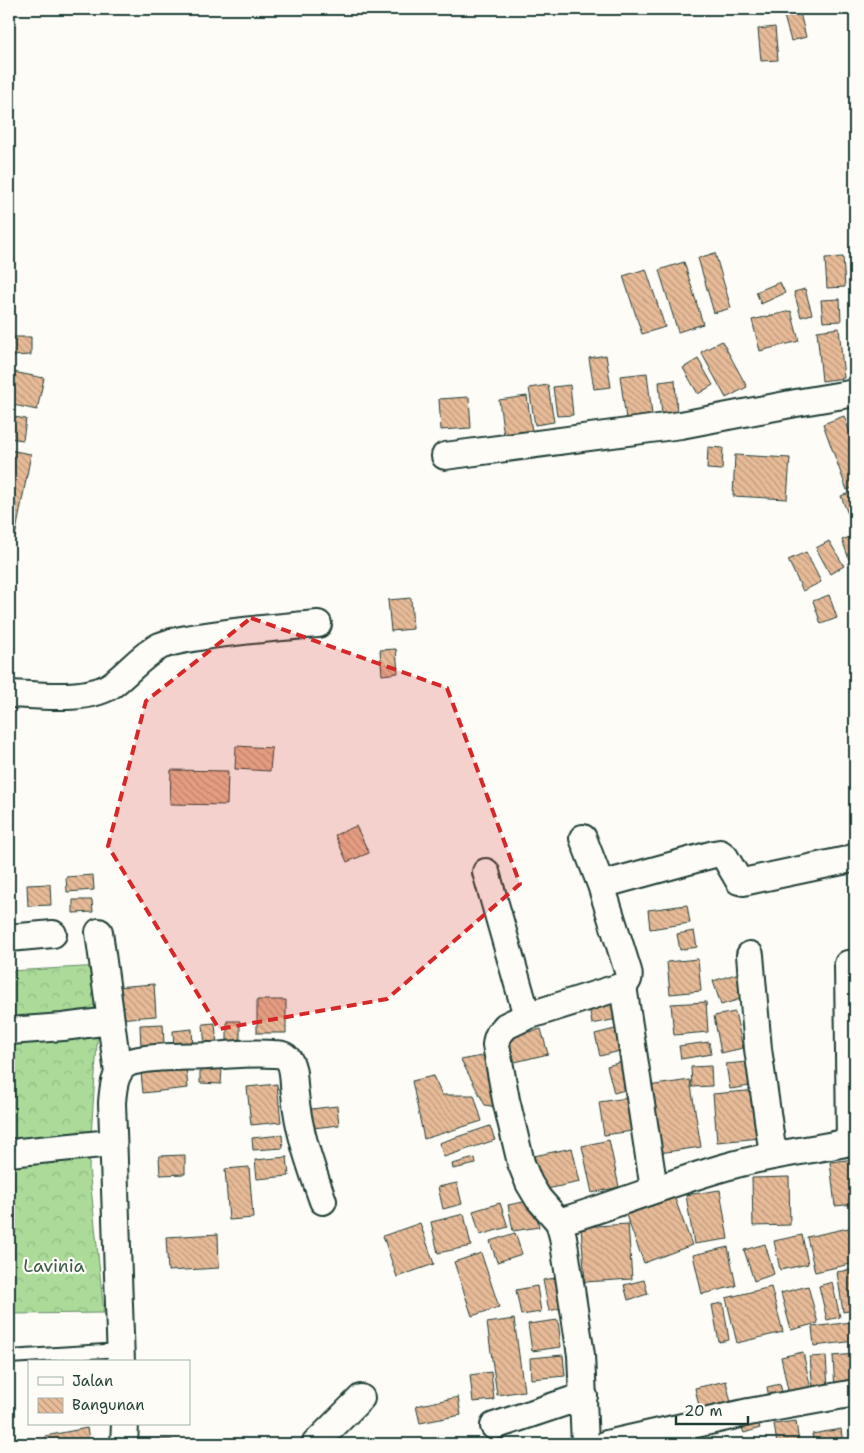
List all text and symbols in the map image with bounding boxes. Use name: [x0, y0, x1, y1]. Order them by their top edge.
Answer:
park label: Lavinia: [23, 1254, 85, 1278]
legend: [28, 1360, 190, 1426]
text: Jalan: [72, 1371, 113, 1391]
scale bar: [676, 1393, 749, 1425]
text: Bangunan: [72, 1395, 144, 1415]
text: 20 m: [684, 1401, 723, 1421]

